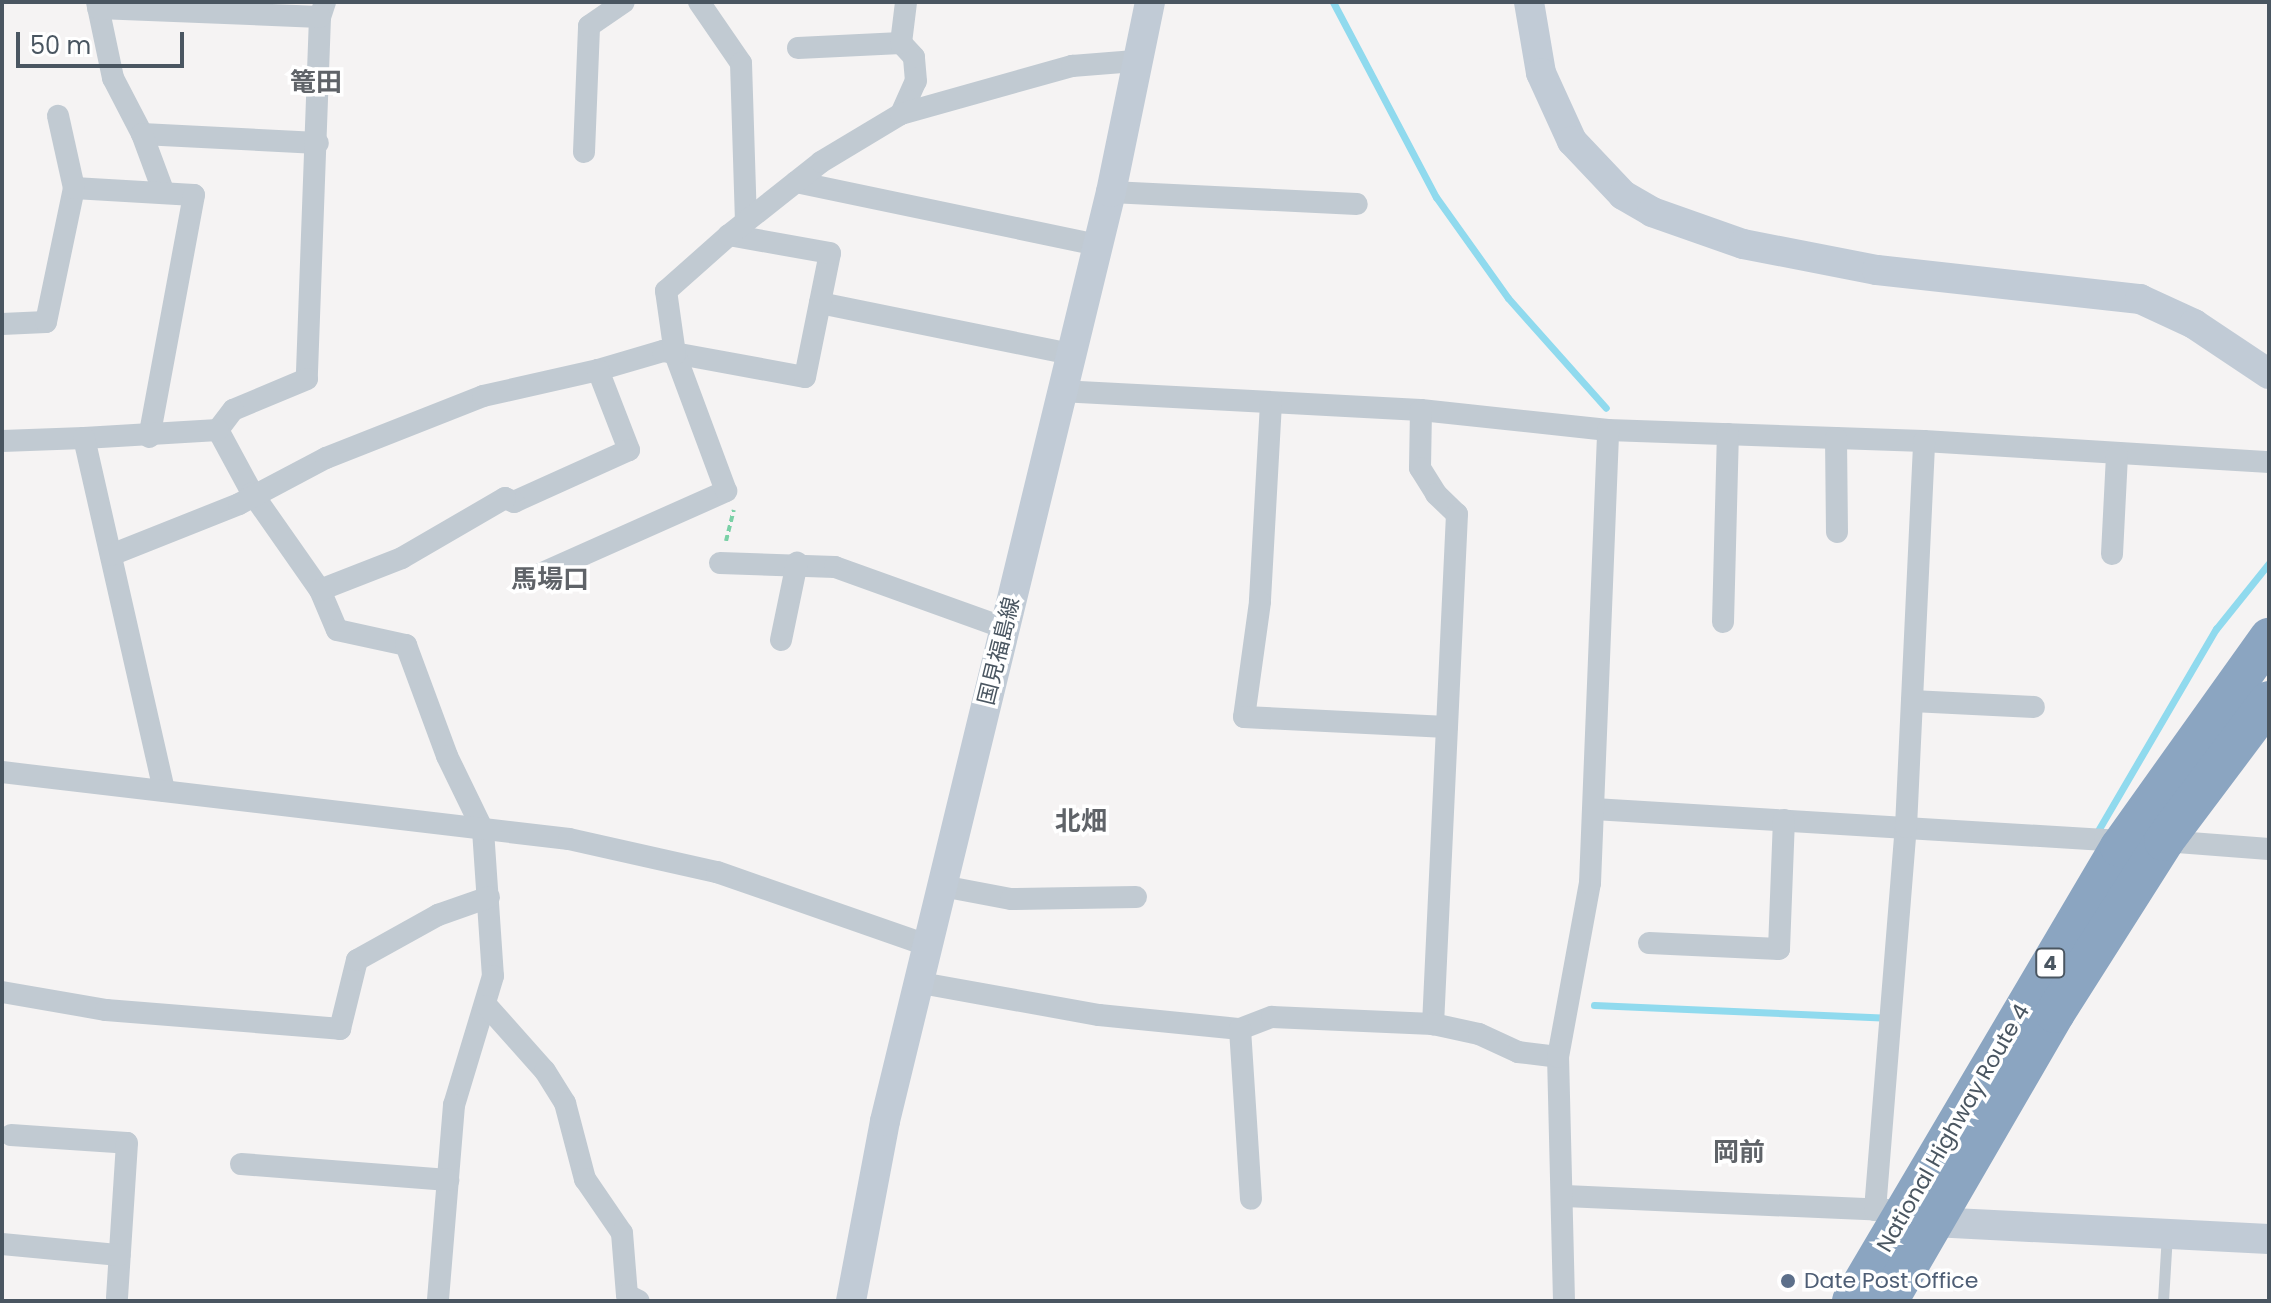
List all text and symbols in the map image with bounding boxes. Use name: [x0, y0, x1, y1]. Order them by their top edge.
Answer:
scale bar: [20, 16, 188, 66]
text: 50 m: [30, 29, 91, 62]
district label: 篭田: [290, 67, 342, 99]
district label: 馬場口: [511, 564, 589, 596]
street label: 国見福島線: [973, 594, 1025, 708]
district label: 北畑: [1055, 806, 1107, 838]
road number: 4: [2034, 947, 2066, 979]
street label: National Highway Route 4: [1871, 999, 2035, 1257]
district label: 岡前: [1713, 1137, 1765, 1169]
place label: Date Post Office: [1804, 1268, 1978, 1294]
marker: Date Post Office: [1779, 1272, 1797, 1290]

